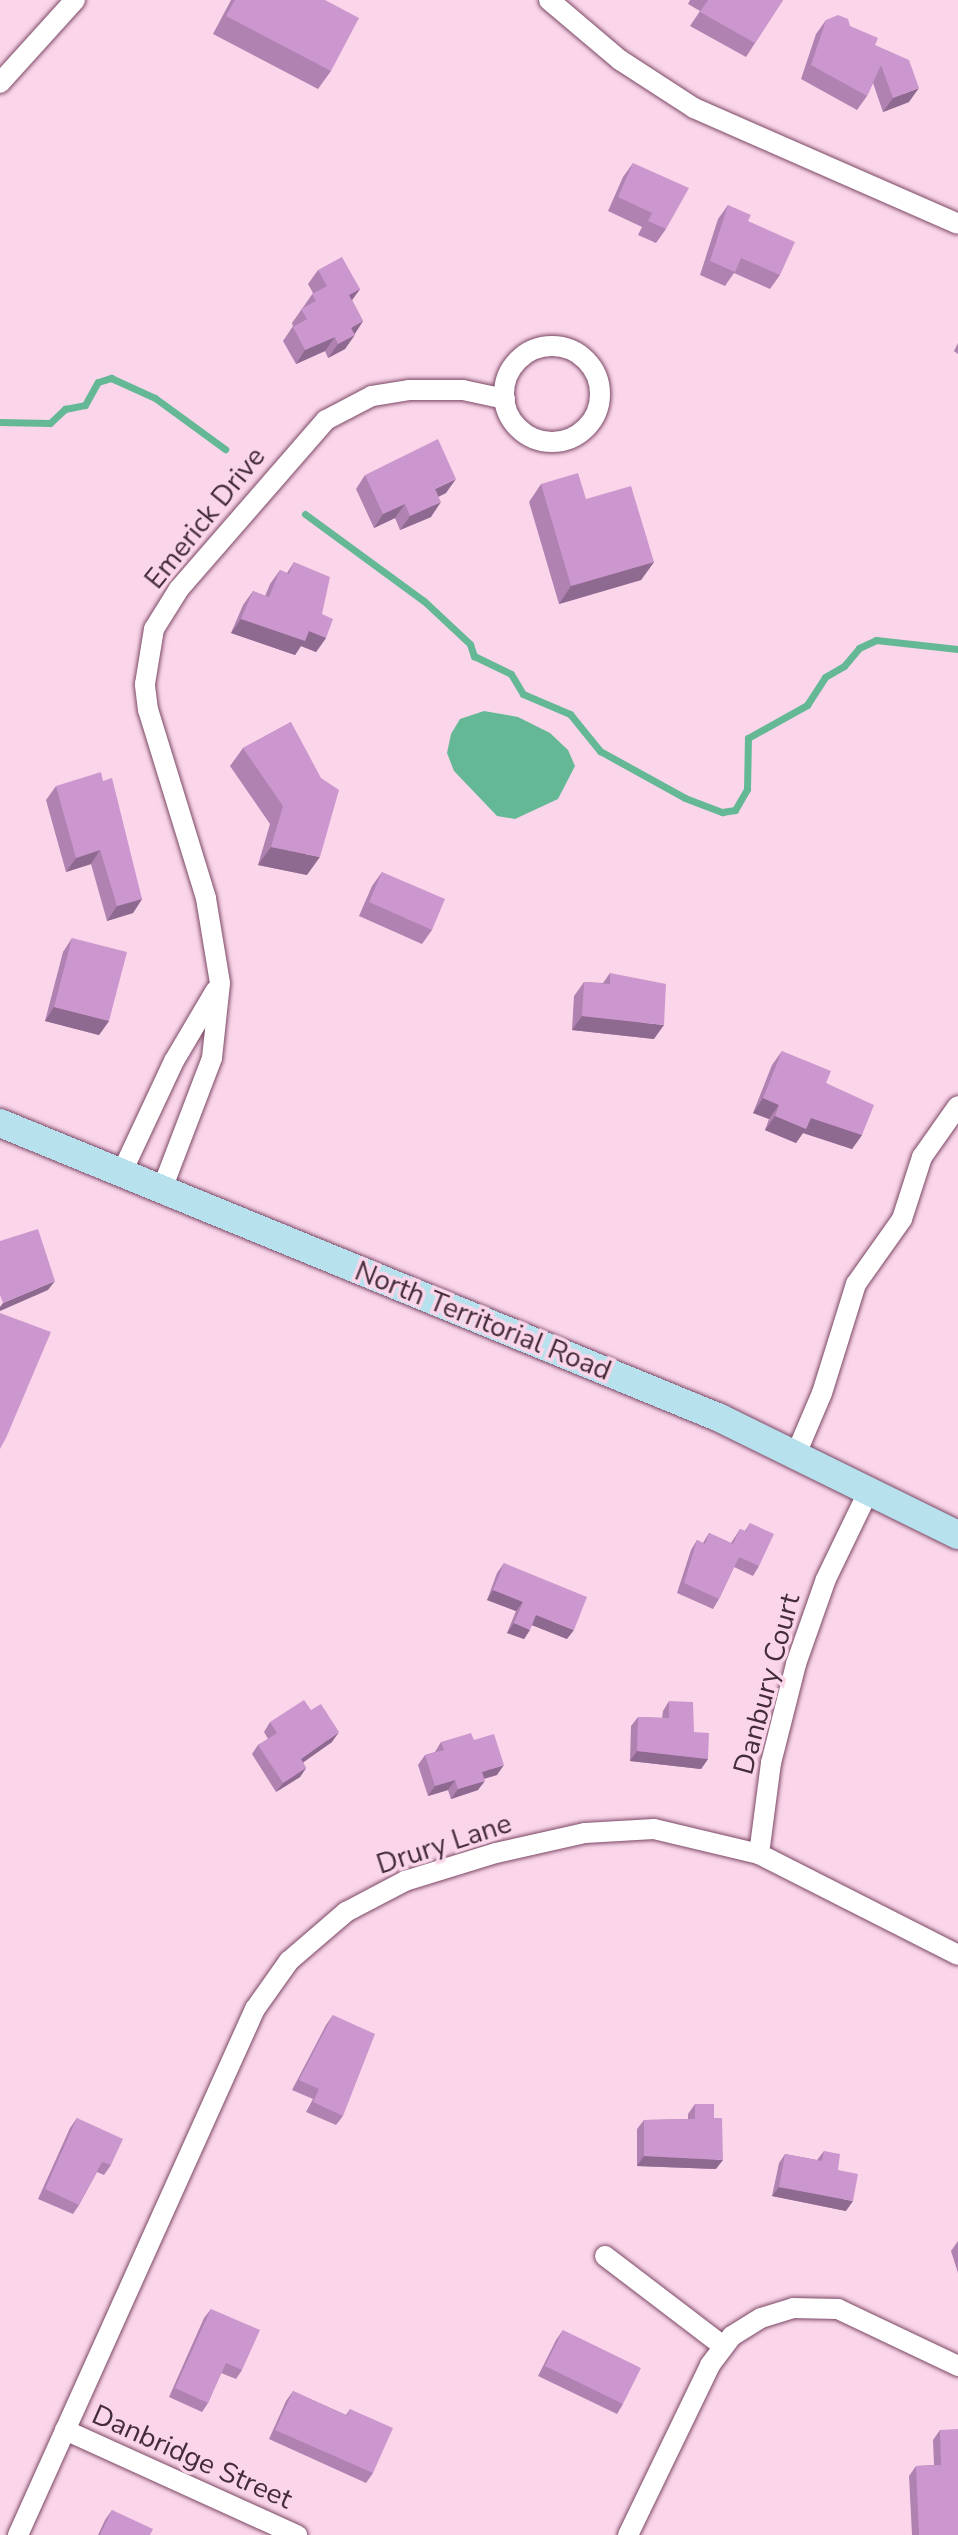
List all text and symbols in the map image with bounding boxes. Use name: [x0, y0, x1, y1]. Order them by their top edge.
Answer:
street label: Emerick Drive: [138, 440, 272, 596]
street label: North Territorial Road: [350, 1254, 616, 1388]
street label: Danbury Court: [727, 1590, 807, 1778]
street label: Drury Lane: [372, 1806, 516, 1882]
street label: Danbridge Street: [87, 2398, 297, 2516]

